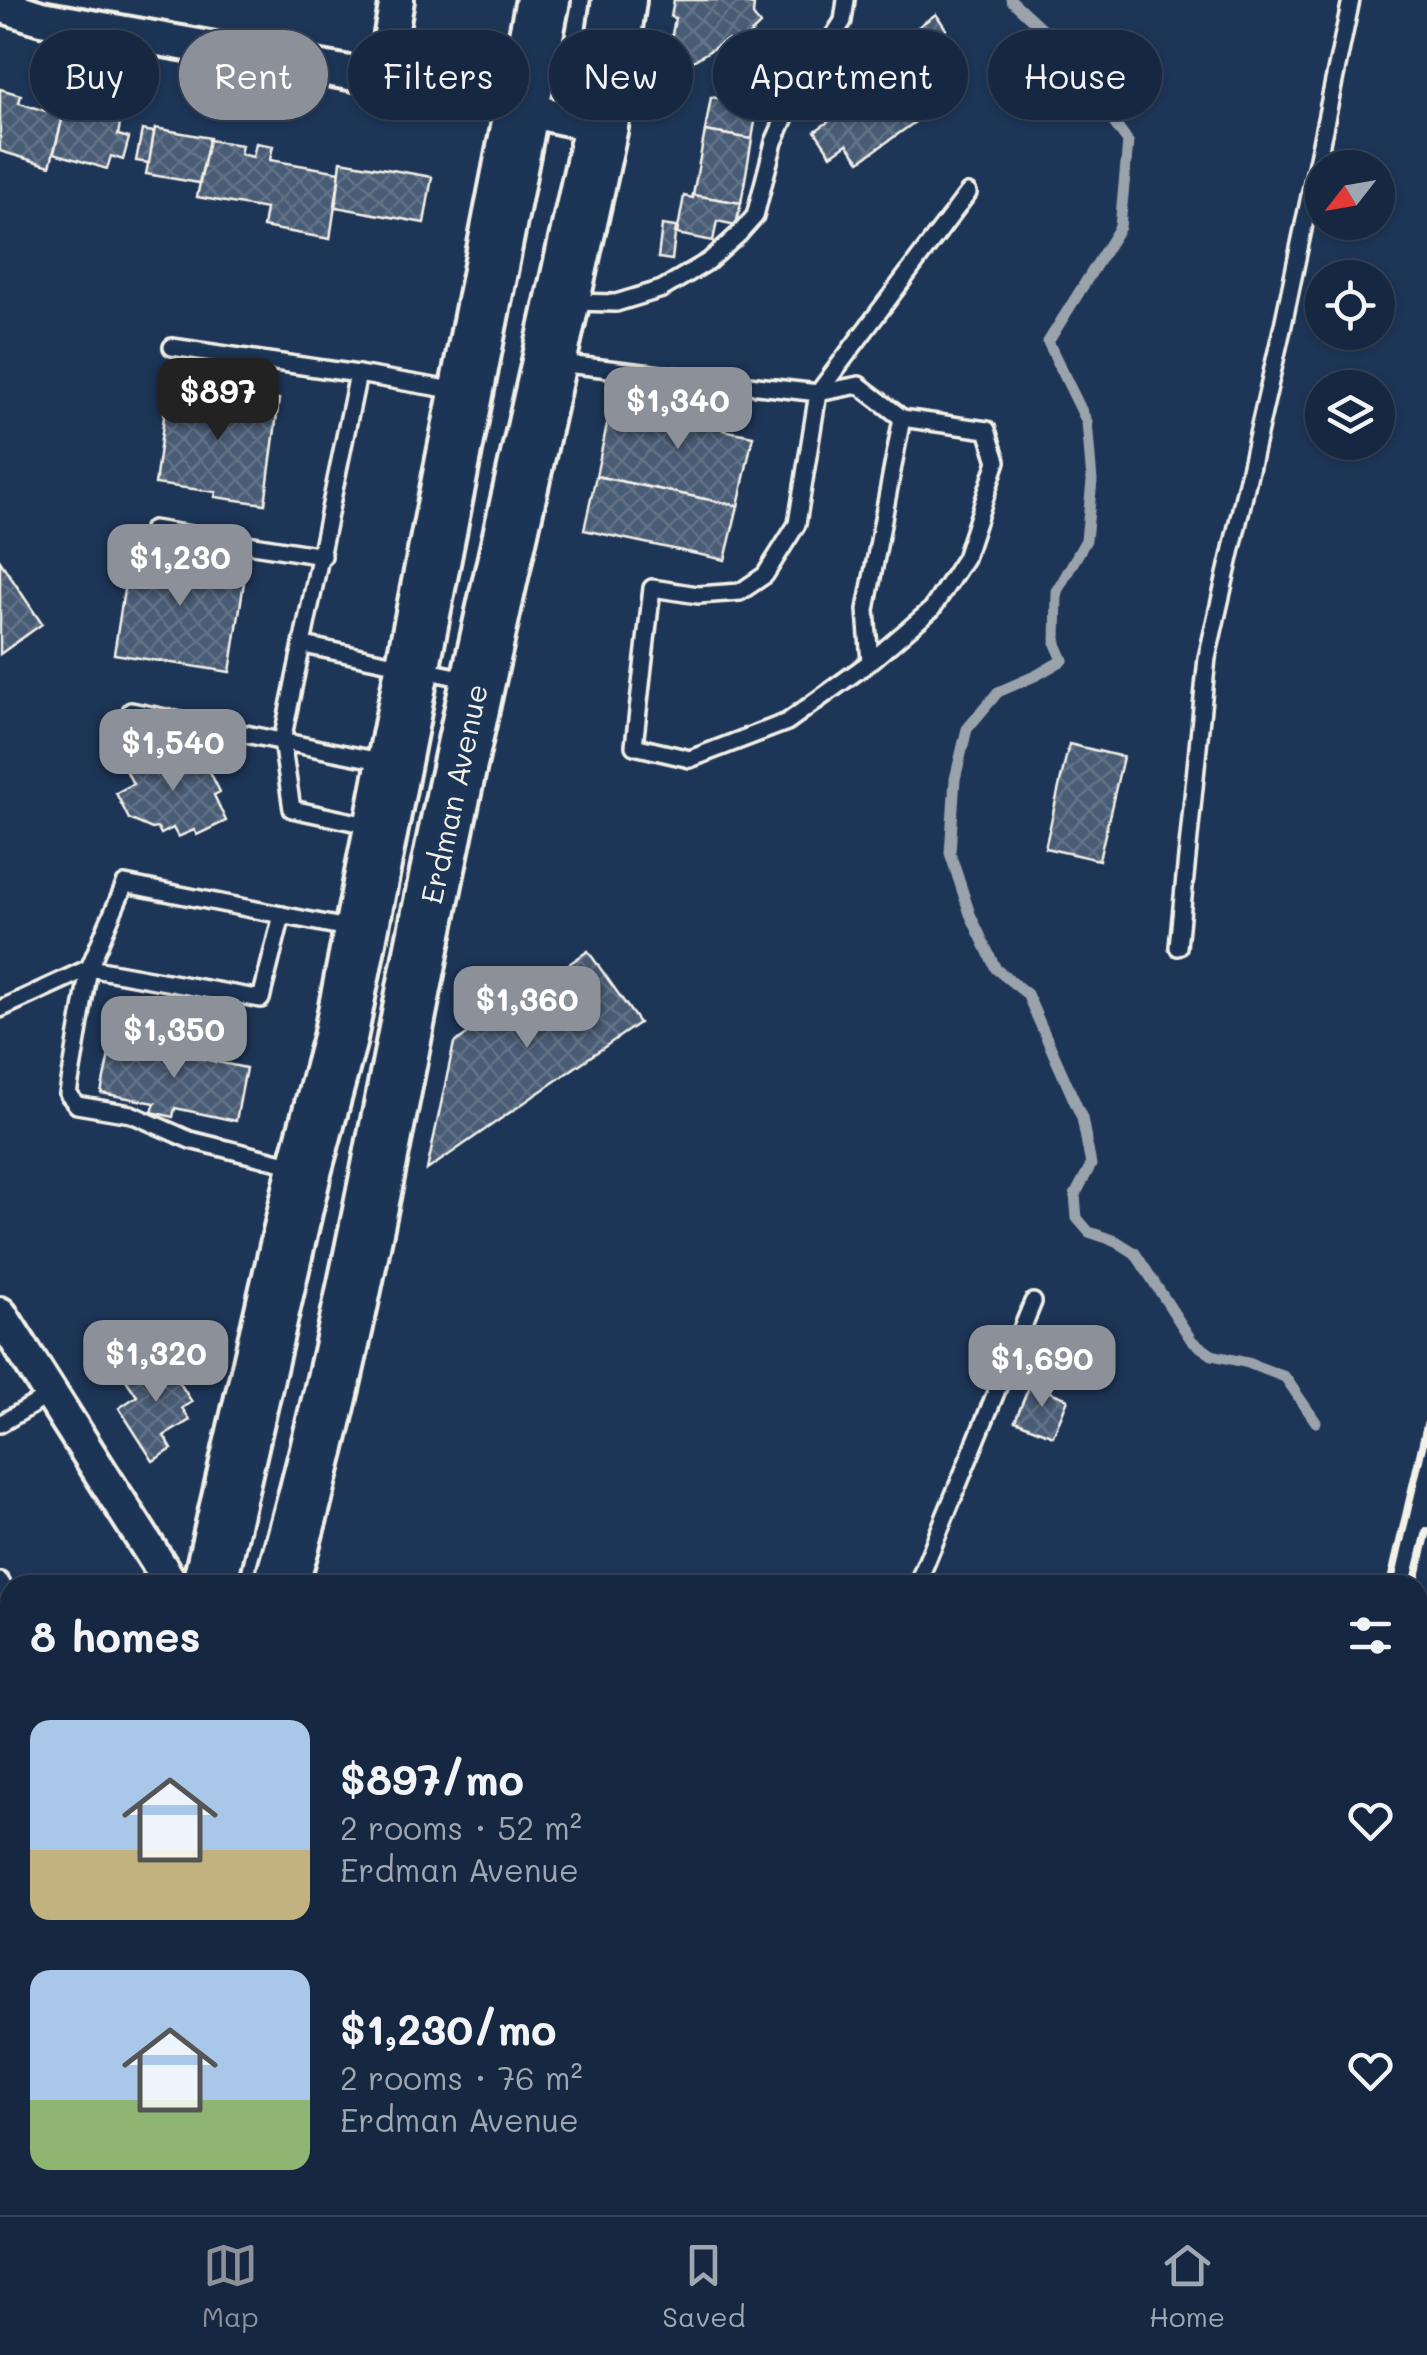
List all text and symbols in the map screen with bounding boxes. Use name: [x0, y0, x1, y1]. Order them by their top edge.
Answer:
chip: Buy: [30, 30, 159, 120]
chip: Rent: [179, 30, 328, 120]
chip: Filters: [348, 30, 529, 120]
chip: New: [549, 30, 693, 120]
chip: Apartment: [713, 30, 968, 120]
chip: House: [988, 30, 1162, 120]
north arrow: [1305, 150, 1395, 240]
map controls: [1305, 150, 1395, 460]
button: locate: [1305, 260, 1395, 350]
pin: $897: [159, 358, 277, 443]
pin: $1,340: [597, 367, 759, 452]
text: $897: [180, 369, 256, 411]
button: layers: [1305, 370, 1395, 460]
text: $1,340: [626, 378, 730, 420]
pin: $1,230: [99, 524, 261, 609]
text: $1,230: [129, 535, 231, 577]
street label: Erdman Avenue: [410, 680, 496, 907]
pin: $1,540: [92, 709, 254, 794]
text: $1,540: [121, 720, 225, 762]
pin: $1,360: [446, 966, 608, 1051]
text: $1,360: [476, 977, 578, 1019]
pin: $1,350: [93, 996, 255, 1081]
text: $1,350: [123, 1007, 225, 1049]
pin: $1,320: [75, 1320, 237, 1405]
pin: $1,690: [961, 1325, 1123, 1410]
text: $1,320: [105, 1331, 207, 1373]
text: $1,690: [991, 1336, 1093, 1378]
text: 8 homes: [30, 1608, 201, 1663]
icon: filters: [1343, 1608, 1398, 1663]
text: $897/mo: [340, 1751, 524, 1806]
icon: home: [110, 1760, 230, 1880]
icon: heart: [1343, 1793, 1398, 1848]
text: 2 rooms · 52 m²: [340, 1806, 582, 1848]
text: Erdman Avenue: [340, 1848, 579, 1890]
text: $1,230/mo: [340, 2001, 557, 2056]
icon: home: [110, 2010, 230, 2130]
icon: heart: [1343, 2043, 1398, 2098]
text: 2 rooms · 76 m²: [340, 2056, 583, 2098]
text: Erdman Avenue: [340, 2098, 579, 2140]
tab: Map: [202, 2238, 259, 2334]
tab: Saved: [662, 2238, 745, 2334]
tab: Home: [1149, 2238, 1225, 2334]

